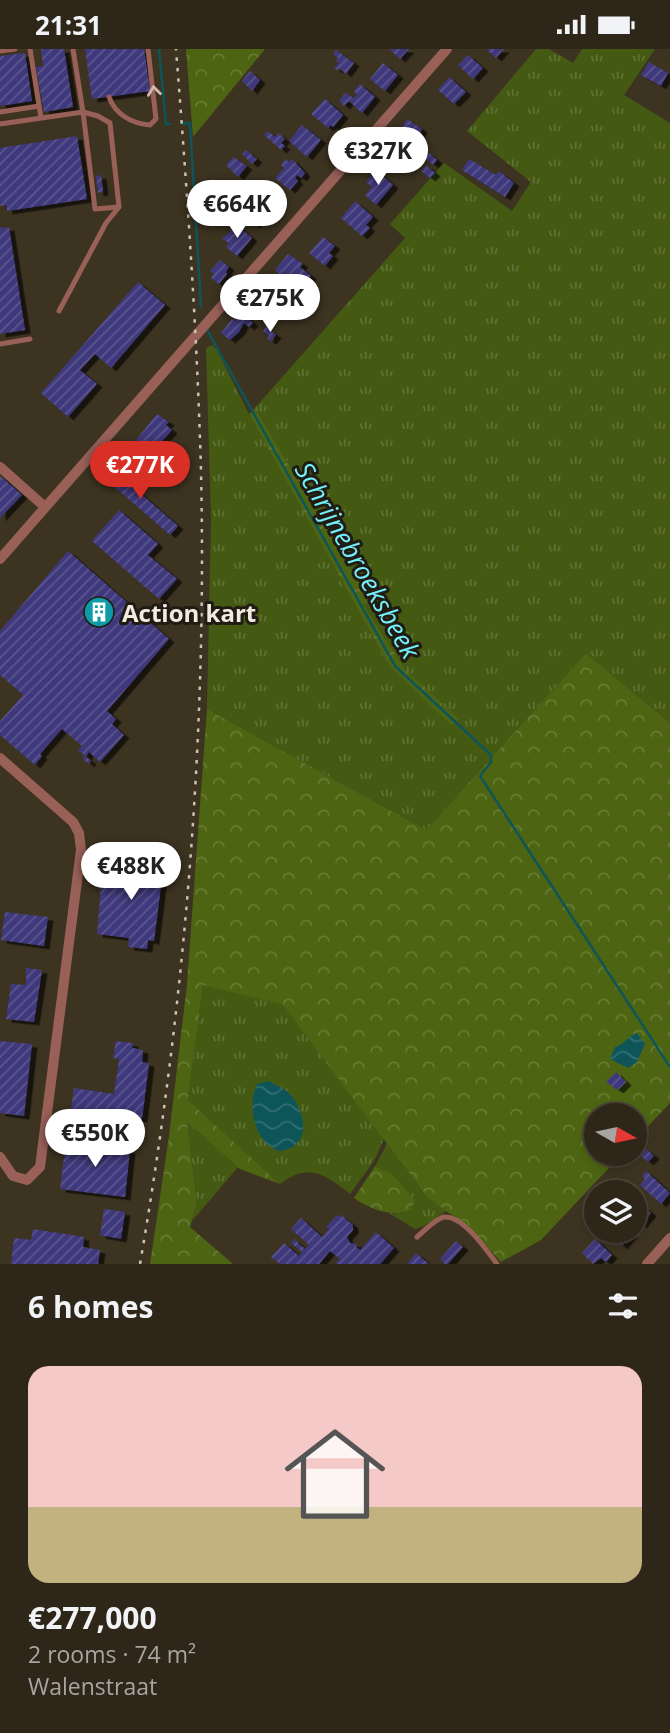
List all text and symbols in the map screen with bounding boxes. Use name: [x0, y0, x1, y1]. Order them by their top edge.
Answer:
text: 21:31: [35, 7, 102, 43]
one-way arrow: [146, 85, 161, 96]
pin: €327K: [329, 127, 427, 187]
text: €327K: [344, 134, 412, 166]
pin: €664K: [188, 181, 286, 240]
text: €664K: [203, 187, 271, 219]
pin: €275K: [221, 275, 319, 334]
text: €275K: [236, 281, 304, 313]
pin: €277K: [91, 441, 189, 501]
text: €277K: [106, 448, 174, 480]
water label: Schrijnebroeksbeek: [287, 455, 430, 666]
building icon: Action kart: [82, 595, 116, 629]
place label: Action kart: [122, 596, 256, 629]
pin: €488K: [82, 843, 180, 902]
text: €488K: [97, 849, 165, 881]
north arrow: [584, 1103, 648, 1165]
map controls: [584, 1103, 647, 1243]
pin: €550K: [46, 1109, 144, 1169]
text: €550K: [61, 1116, 129, 1148]
button: layers: [584, 1180, 647, 1243]
text: 6 homes: [28, 1286, 153, 1327]
icon: filters: [604, 1287, 642, 1325]
icon: home: [272, 1411, 398, 1537]
text: €277,000: [28, 1597, 157, 1638]
text: 2 rooms · 74 m²: [28, 1638, 196, 1670]
text: Walenstraat: [28, 1670, 157, 1702]

